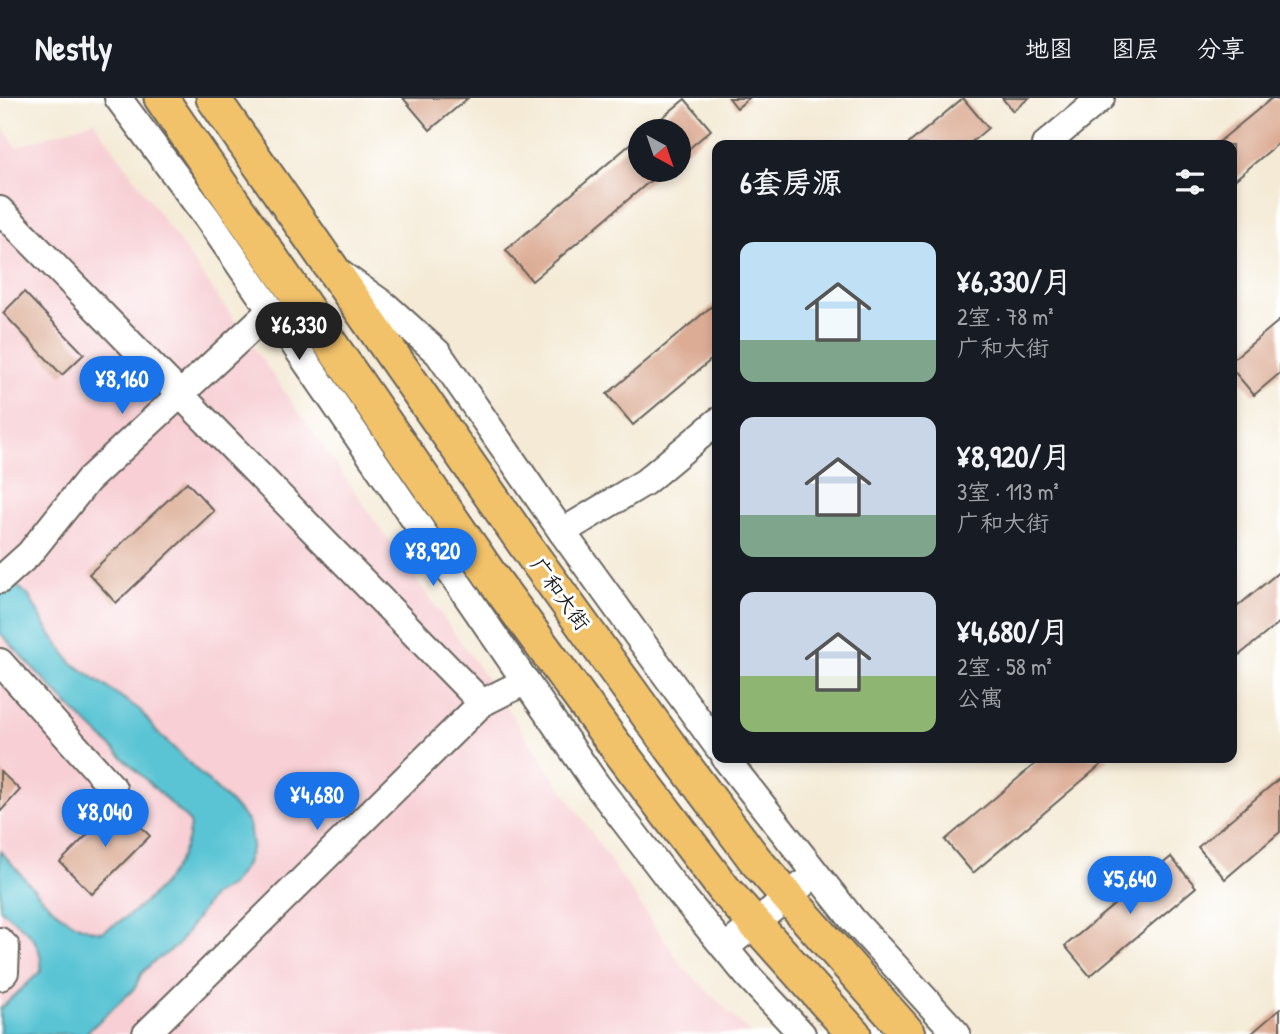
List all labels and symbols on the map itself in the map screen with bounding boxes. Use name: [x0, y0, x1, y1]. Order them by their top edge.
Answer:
north arrow: [628, 119, 691, 182]
pin: ¥6,330: [242, 302, 356, 362]
pin: ¥8,160: [65, 356, 179, 416]
pin: ¥8,920: [376, 528, 490, 588]
street label: 广和大街: [524, 551, 597, 636]
pin: ¥4,680: [260, 772, 374, 832]
pin: ¥8,040: [48, 790, 162, 849]
pin: ¥5,640: [1073, 856, 1187, 916]

